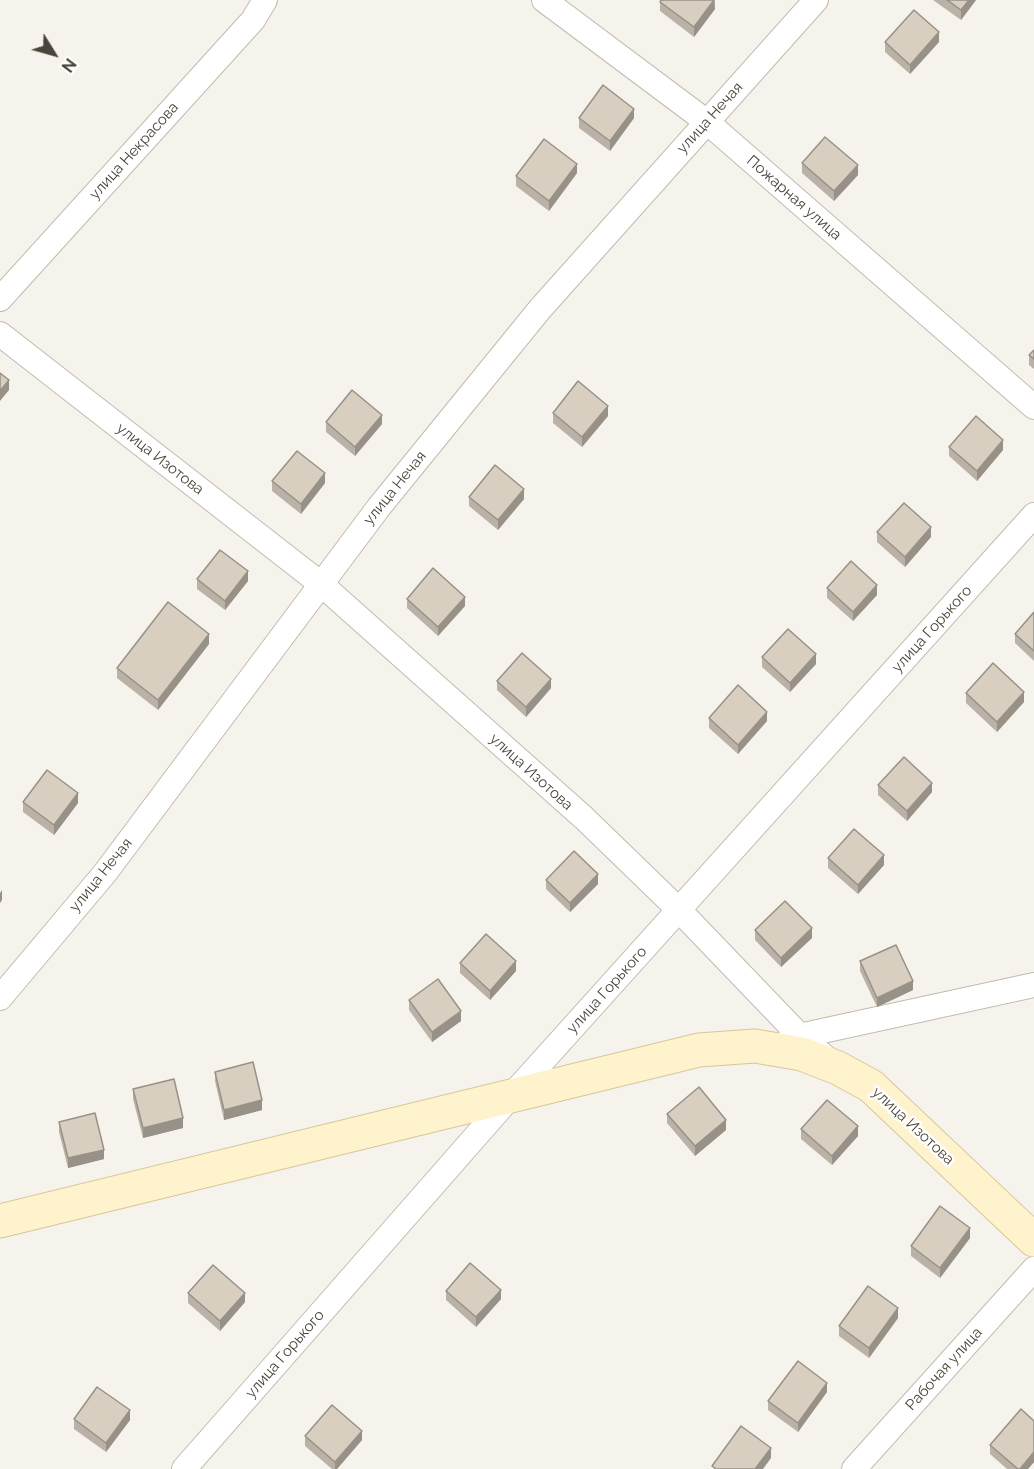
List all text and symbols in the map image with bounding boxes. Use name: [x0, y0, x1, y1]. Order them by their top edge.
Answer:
north arrow: [24, 24, 84, 84]
text: N: [58, 55, 80, 76]
street label: улица Нечая: [673, 79, 747, 157]
street label: улица Некрасова: [86, 99, 182, 203]
street label: Пожарная улица: [743, 152, 845, 244]
street label: улица Изотова: [113, 419, 207, 499]
street label: улица Нечая: [360, 447, 430, 529]
street label: улица Горького: [888, 582, 976, 676]
street label: улица Изотова: [486, 730, 576, 814]
street label: улица Нечая: [66, 834, 136, 916]
street label: улица Горького: [563, 943, 651, 1037]
street label: улица Изотова: [868, 1083, 958, 1169]
street label: улица Горького: [242, 1306, 328, 1402]
street label: Рабочая улица: [902, 1324, 986, 1414]

